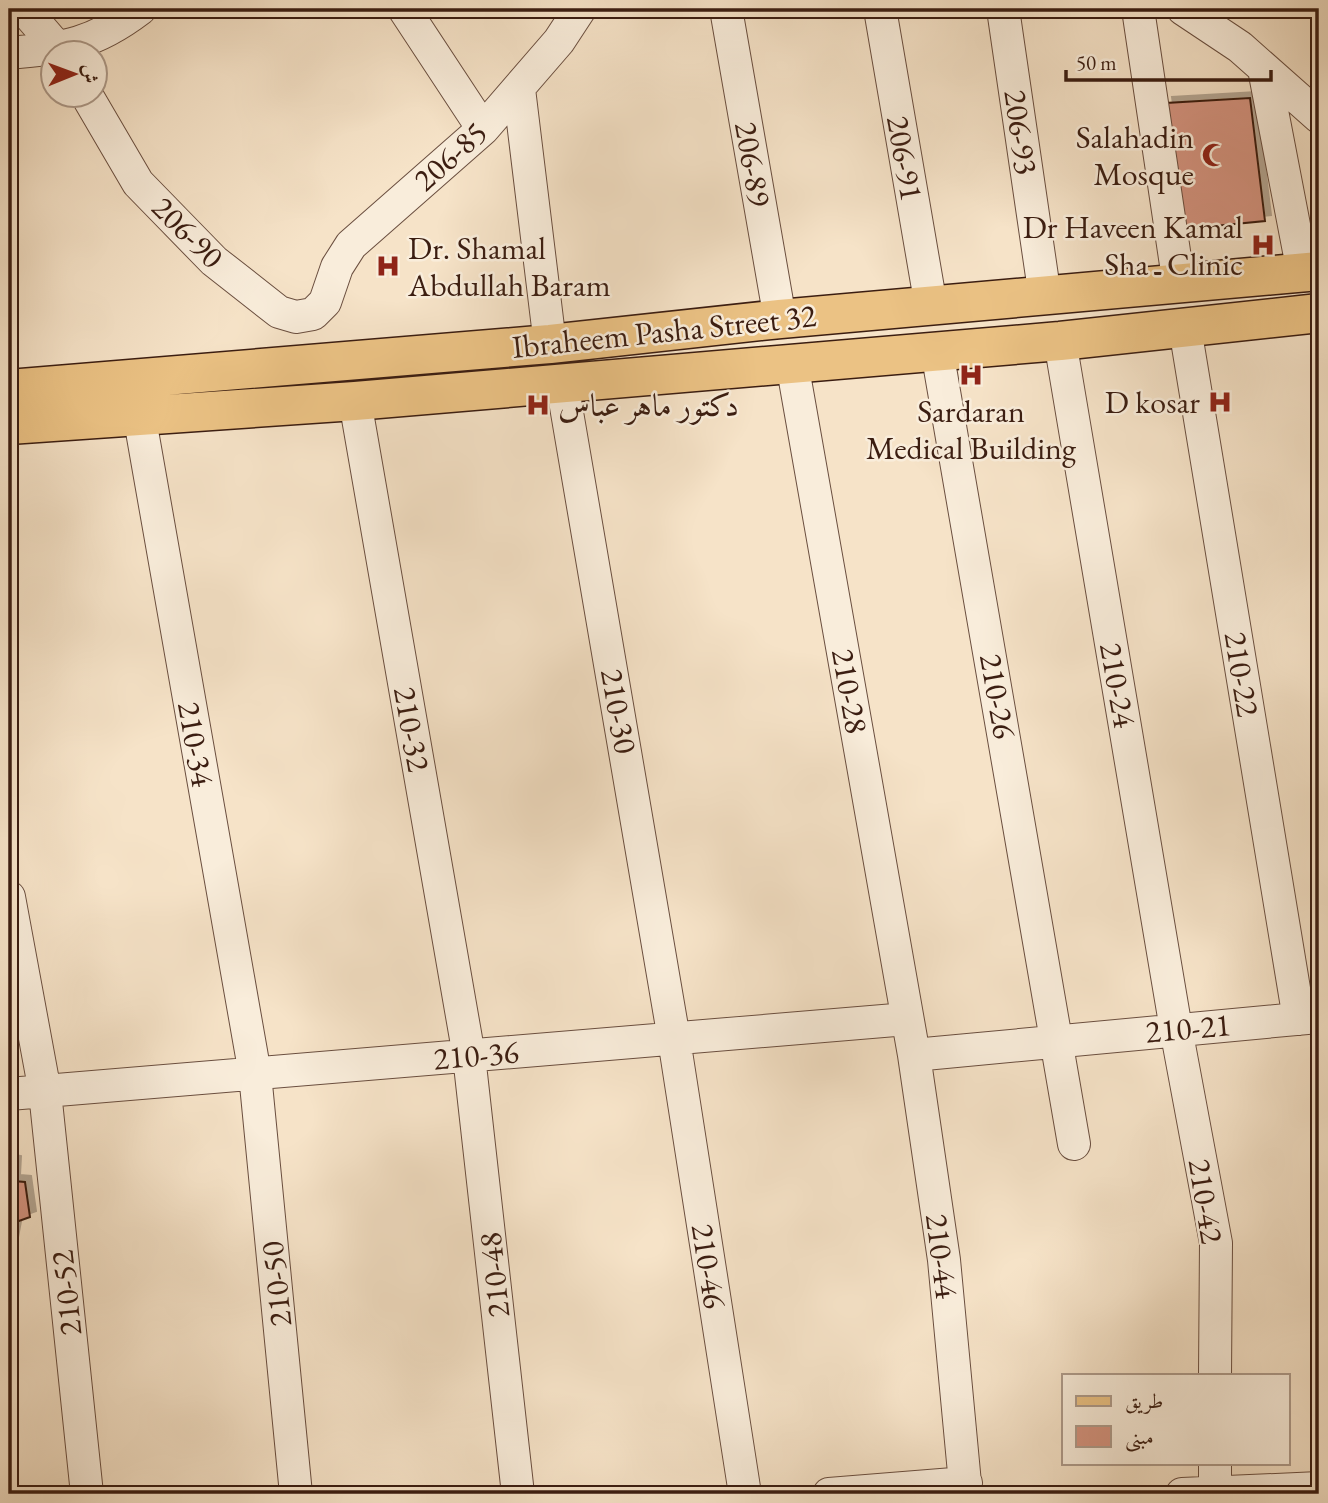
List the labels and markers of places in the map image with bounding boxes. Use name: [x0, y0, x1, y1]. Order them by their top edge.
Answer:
place label: Salahadin Mosque: [1076, 116, 1194, 195]
mosque icon: Salahadin Mosque: [1200, 141, 1228, 169]
place label: Dr Haveen Kamal Sha ـ Clinic: [1023, 206, 1243, 285]
place label: Dr. Shamal Abdullah Baram: [407, 227, 611, 306]
hospital icon: Dr Haveen Kamal Sha ـ Clinic: [1249, 231, 1277, 259]
hospital icon: Dr. Shamal Abdullah Baram: [374, 252, 402, 280]
hospital icon: Sardaran Medical Building: [957, 361, 985, 389]
place label: D kosar: [1105, 381, 1200, 423]
place label: دكتور ماهر عباس: [558, 384, 739, 426]
hospital icon: D kosar: [1206, 388, 1234, 416]
place label: Sardaran Medical Building: [866, 390, 1077, 469]
hospital icon: دكتور ماهر عباس: [524, 391, 552, 419]

